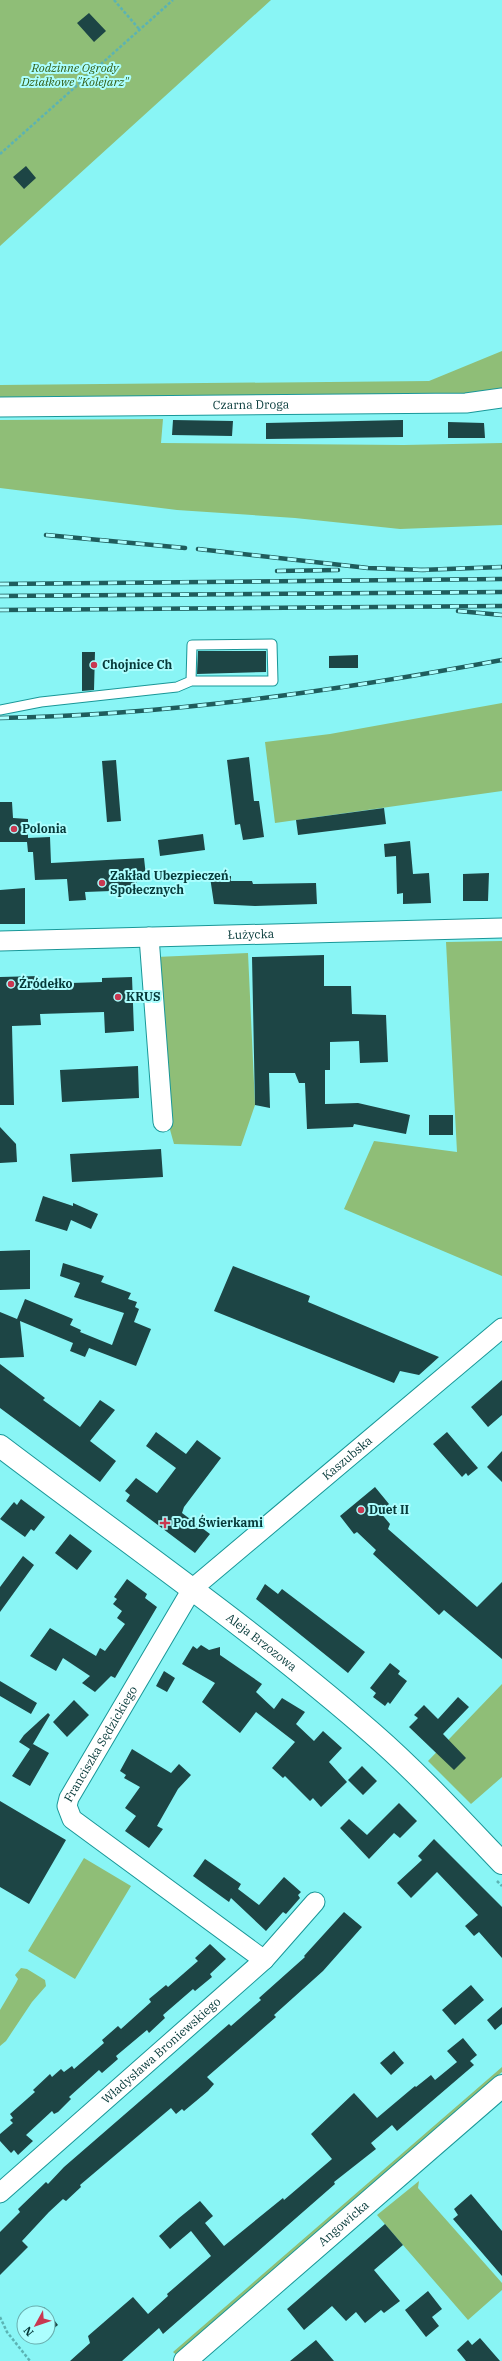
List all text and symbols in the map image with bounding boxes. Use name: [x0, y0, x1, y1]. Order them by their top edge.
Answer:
park label: Rodzinne Ogrody Działkowe "Kolejarz": [20, 60, 130, 89]
street label: Czarna Droga: [213, 397, 290, 412]
place label: Chojnice Ch: [102, 657, 173, 672]
marker: Chojnice Ch: [89, 660, 99, 670]
place label: Polonia: [22, 821, 67, 836]
marker: Polonia: [9, 824, 19, 834]
place label: Zakład Ubezpieczeń Społecznych: [110, 868, 229, 897]
marker: Zakład Ubezpieczeń Społecznych: [97, 878, 107, 888]
street label: Łużycka: [227, 926, 275, 942]
place label: Źródełko: [19, 975, 72, 991]
marker: Źródełko: [6, 979, 16, 989]
place label: KRUS: [126, 989, 161, 1004]
marker: KRUS: [113, 992, 123, 1002]
street label: Kaszubska: [319, 1432, 375, 1483]
place label: Duet II: [369, 1502, 409, 1517]
marker: Duet II: [356, 1505, 366, 1515]
place label: Pod Świerkami: [173, 1514, 263, 1530]
marker: Pod Świerkami: [160, 1518, 170, 1528]
street label: Aleja Brzozowa: [223, 1610, 300, 1675]
street label: Franciszka Sędzickiego: [60, 1683, 140, 1805]
street label: Władysława Broniewskiego: [98, 1994, 224, 2107]
street label: Angowicka: [315, 2197, 372, 2249]
north arrow: [16, 2305, 56, 2345]
text: N: [20, 2323, 36, 2339]

